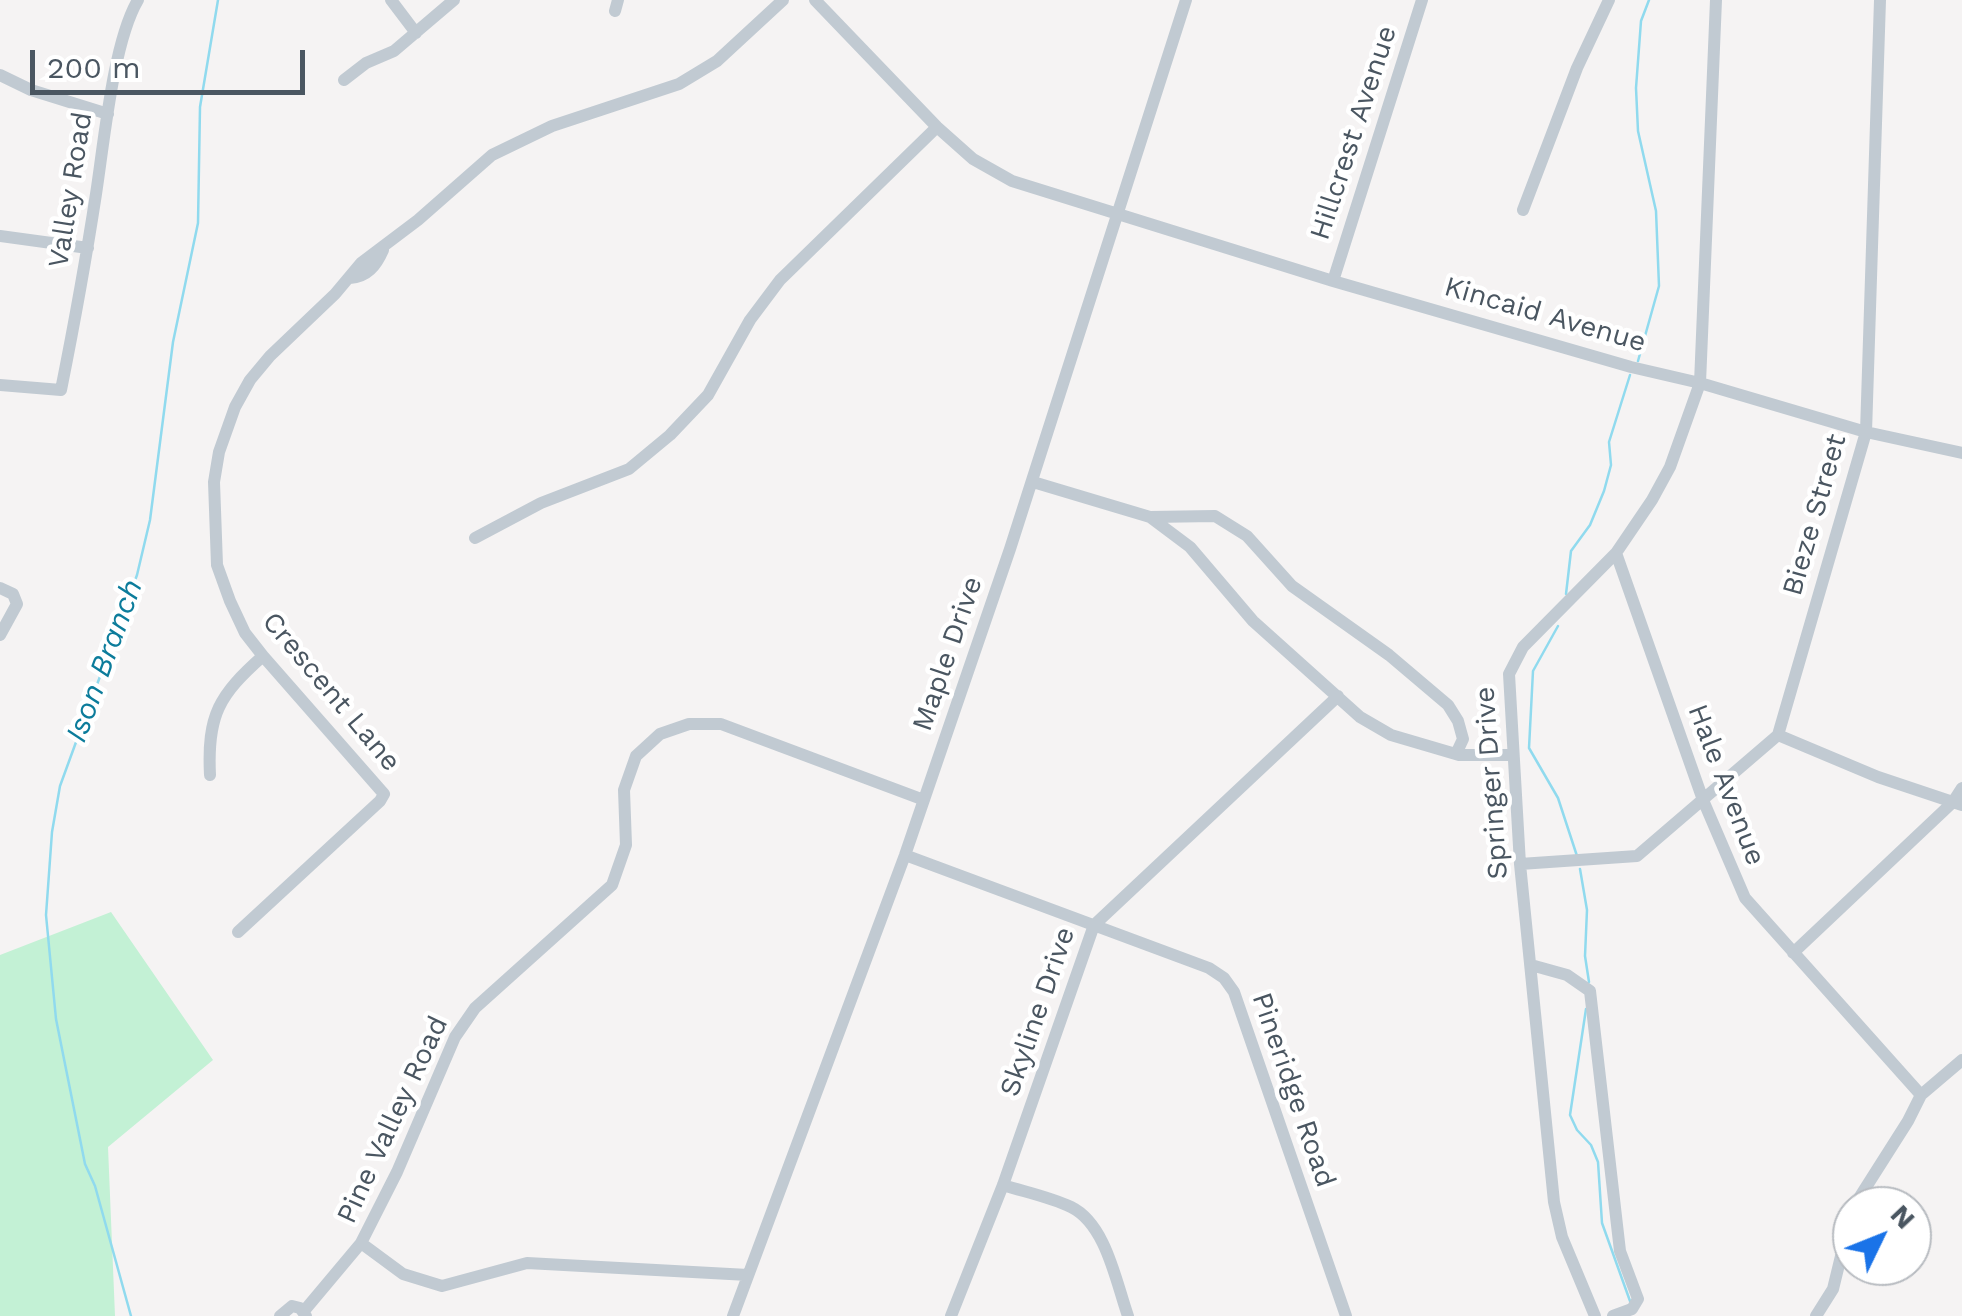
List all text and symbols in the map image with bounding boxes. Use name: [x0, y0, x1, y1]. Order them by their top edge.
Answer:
street label: Hillcrest Avenue: [1304, 22, 1404, 244]
scale bar: [35, 30, 310, 92]
text: 200 m: [47, 50, 141, 85]
street label: Valley Road: [42, 110, 100, 270]
street label: Kincaid Avenue: [1440, 270, 1650, 360]
street label: Bieze Street: [1776, 430, 1854, 600]
street label: Maple Drive: [906, 572, 990, 736]
water label: Ison Branch: [59, 575, 151, 747]
street label: Crescent Lane: [255, 606, 407, 778]
street label: Springer Drive: [1469, 685, 1515, 881]
street label: Hale Avenue: [1680, 700, 1772, 870]
street label: Skyline Drive: [993, 923, 1083, 1101]
street label: Pineridge Road: [1244, 988, 1342, 1192]
street label: Pine Valley Road: [330, 1011, 456, 1229]
north arrow: [1832, 1186, 1932, 1286]
text: N: [1884, 1198, 1922, 1235]

